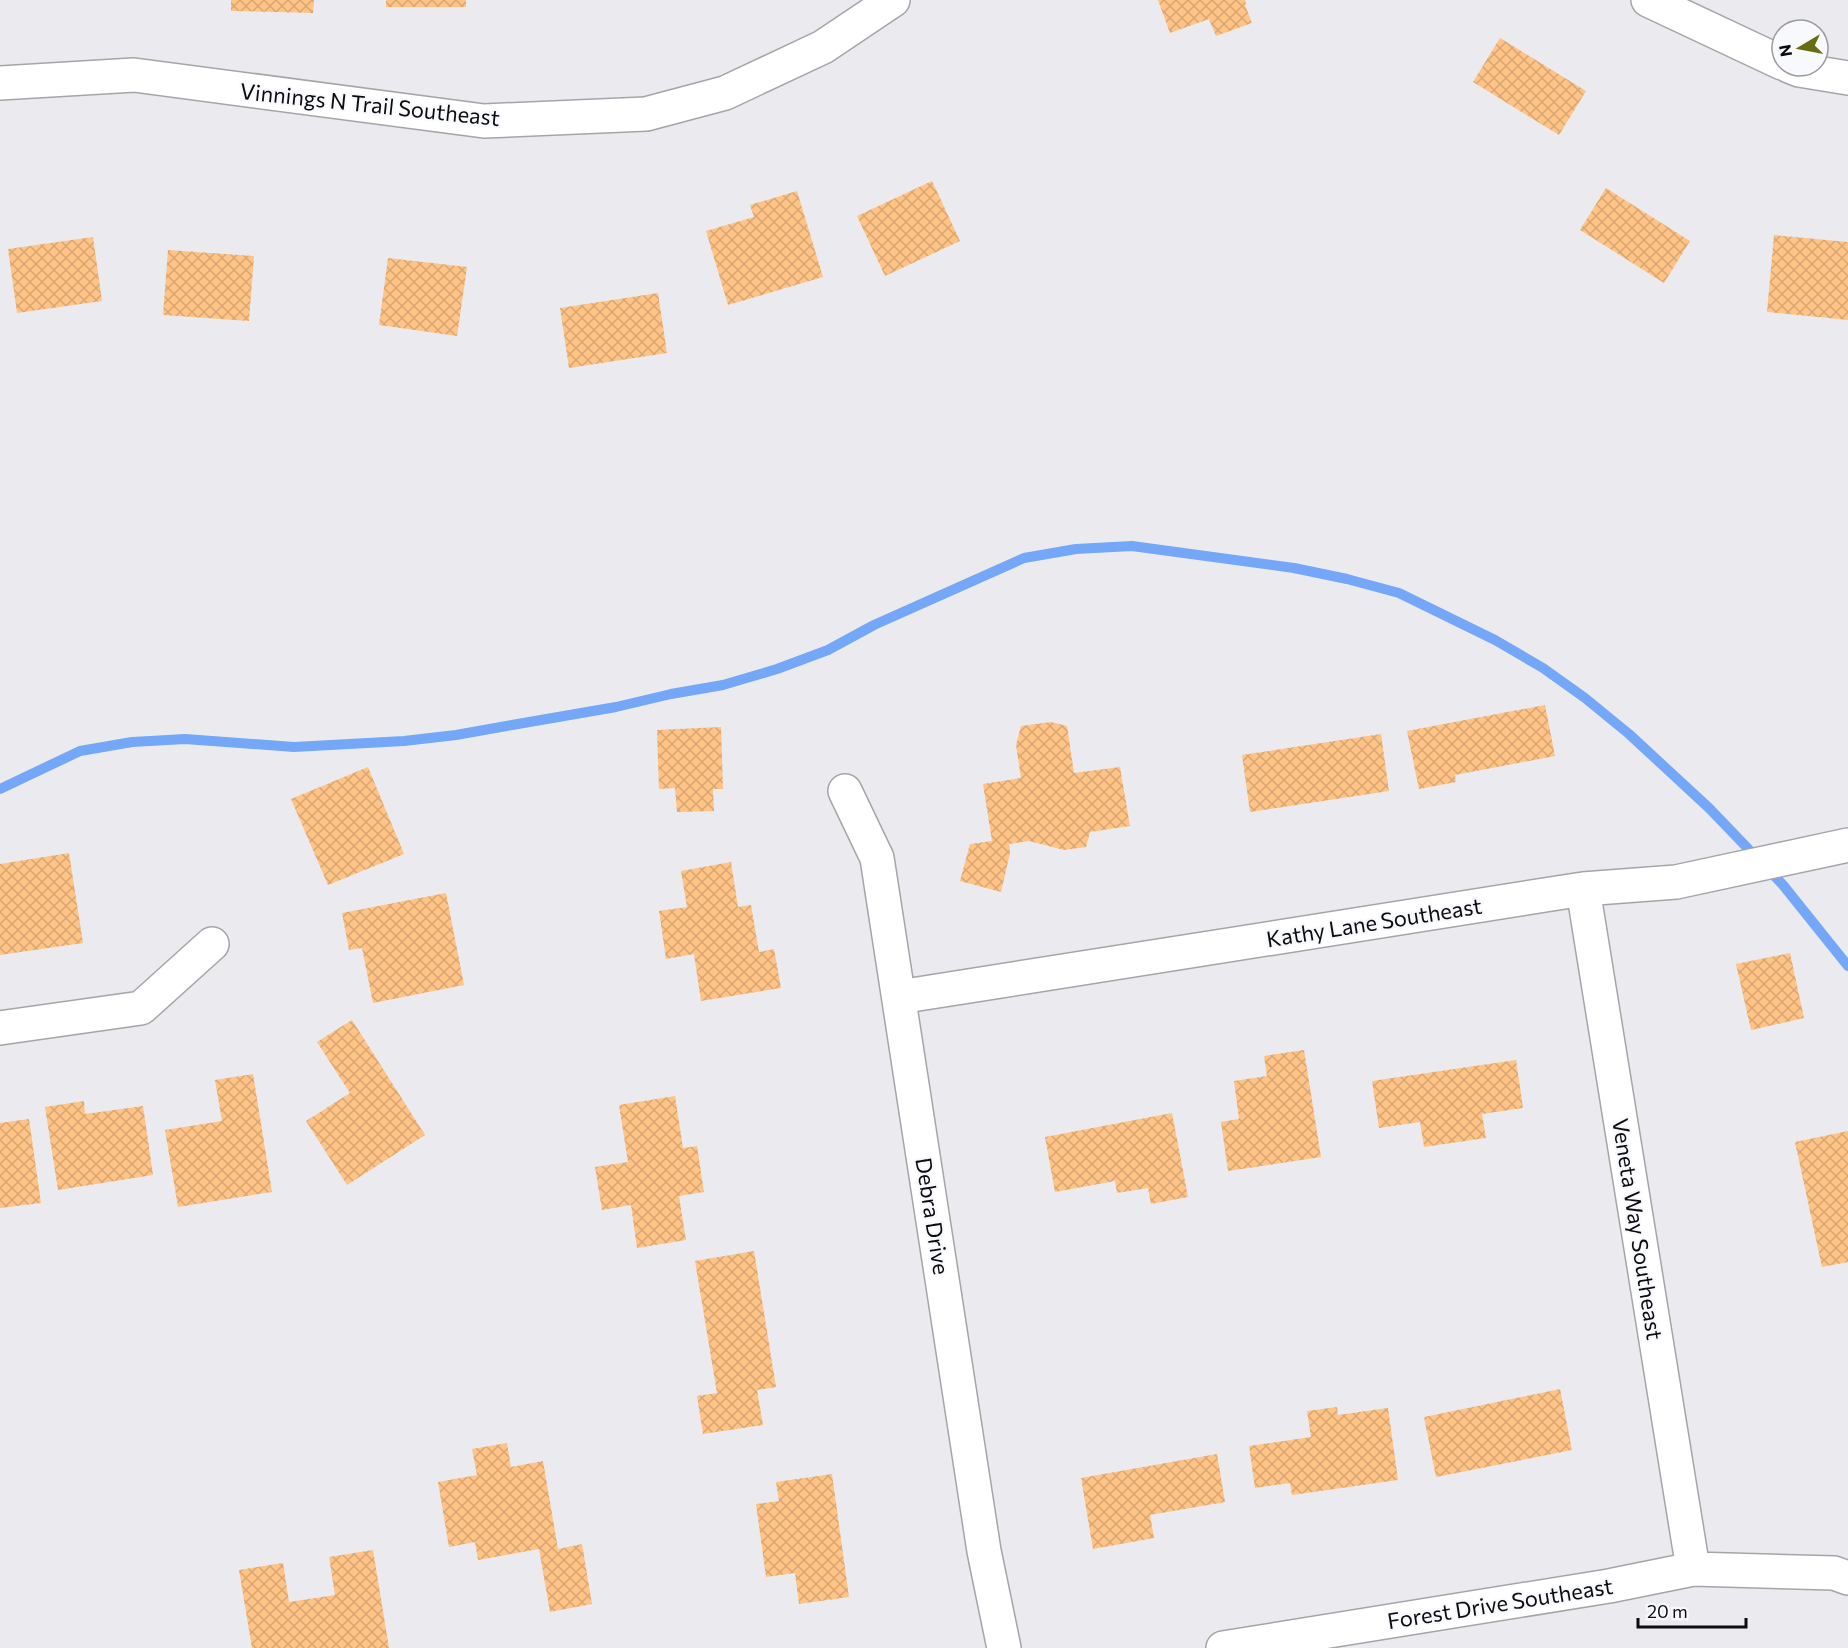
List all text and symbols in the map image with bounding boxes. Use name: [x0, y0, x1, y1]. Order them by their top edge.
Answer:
north arrow: [1770, 18, 1830, 78]
text: N: [1774, 43, 1795, 58]
street label: Vinnings N Trail Southeast: [239, 77, 501, 131]
street label: Kathy Lane Southeast: [1264, 892, 1484, 952]
street label: Veneta Way Southeast: [1607, 1116, 1669, 1342]
street label: Debra Drive: [910, 1155, 956, 1277]
street label: Forest Drive Southeast: [1385, 1572, 1615, 1634]
scale bar: [1638, 1591, 1746, 1629]
text: 20 m: [1647, 1600, 1688, 1622]

